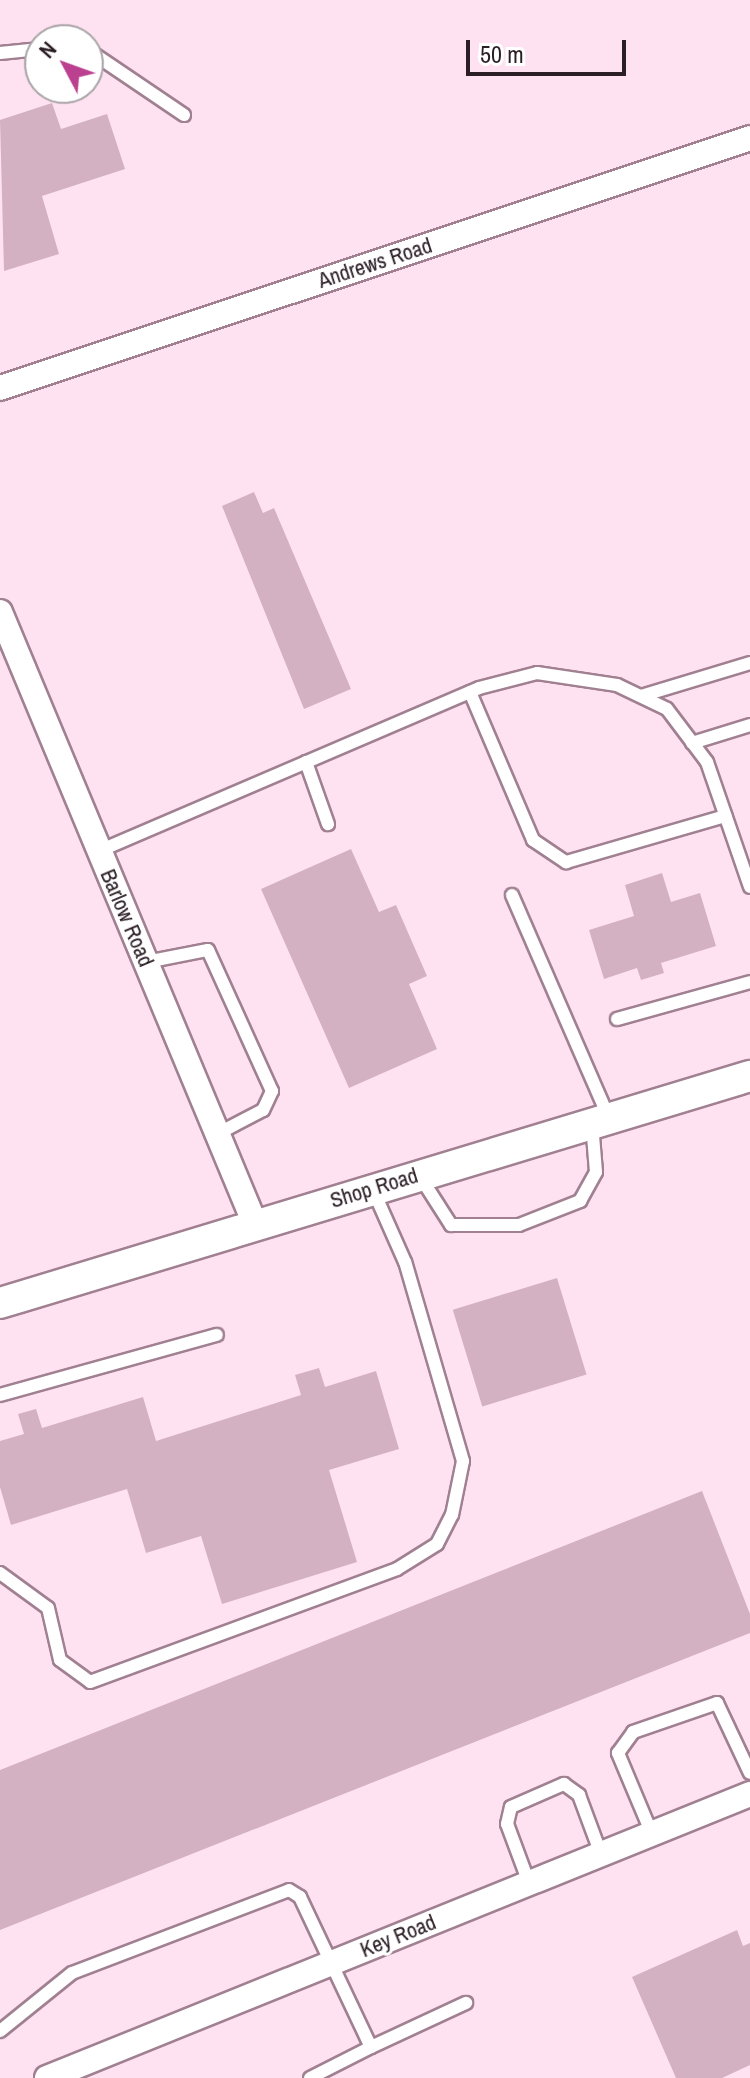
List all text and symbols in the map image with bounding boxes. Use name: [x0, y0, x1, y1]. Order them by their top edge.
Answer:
north arrow: [24, 24, 104, 104]
scale bar: [470, 24, 630, 74]
text: N: [32, 35, 63, 64]
text: 50 m: [480, 38, 524, 70]
street label: Andrews Road: [315, 232, 435, 294]
street label: Barlow Road: [95, 865, 159, 971]
street label: Shop Road: [327, 1162, 421, 1214]
street label: Key Road: [356, 1909, 440, 1963]

